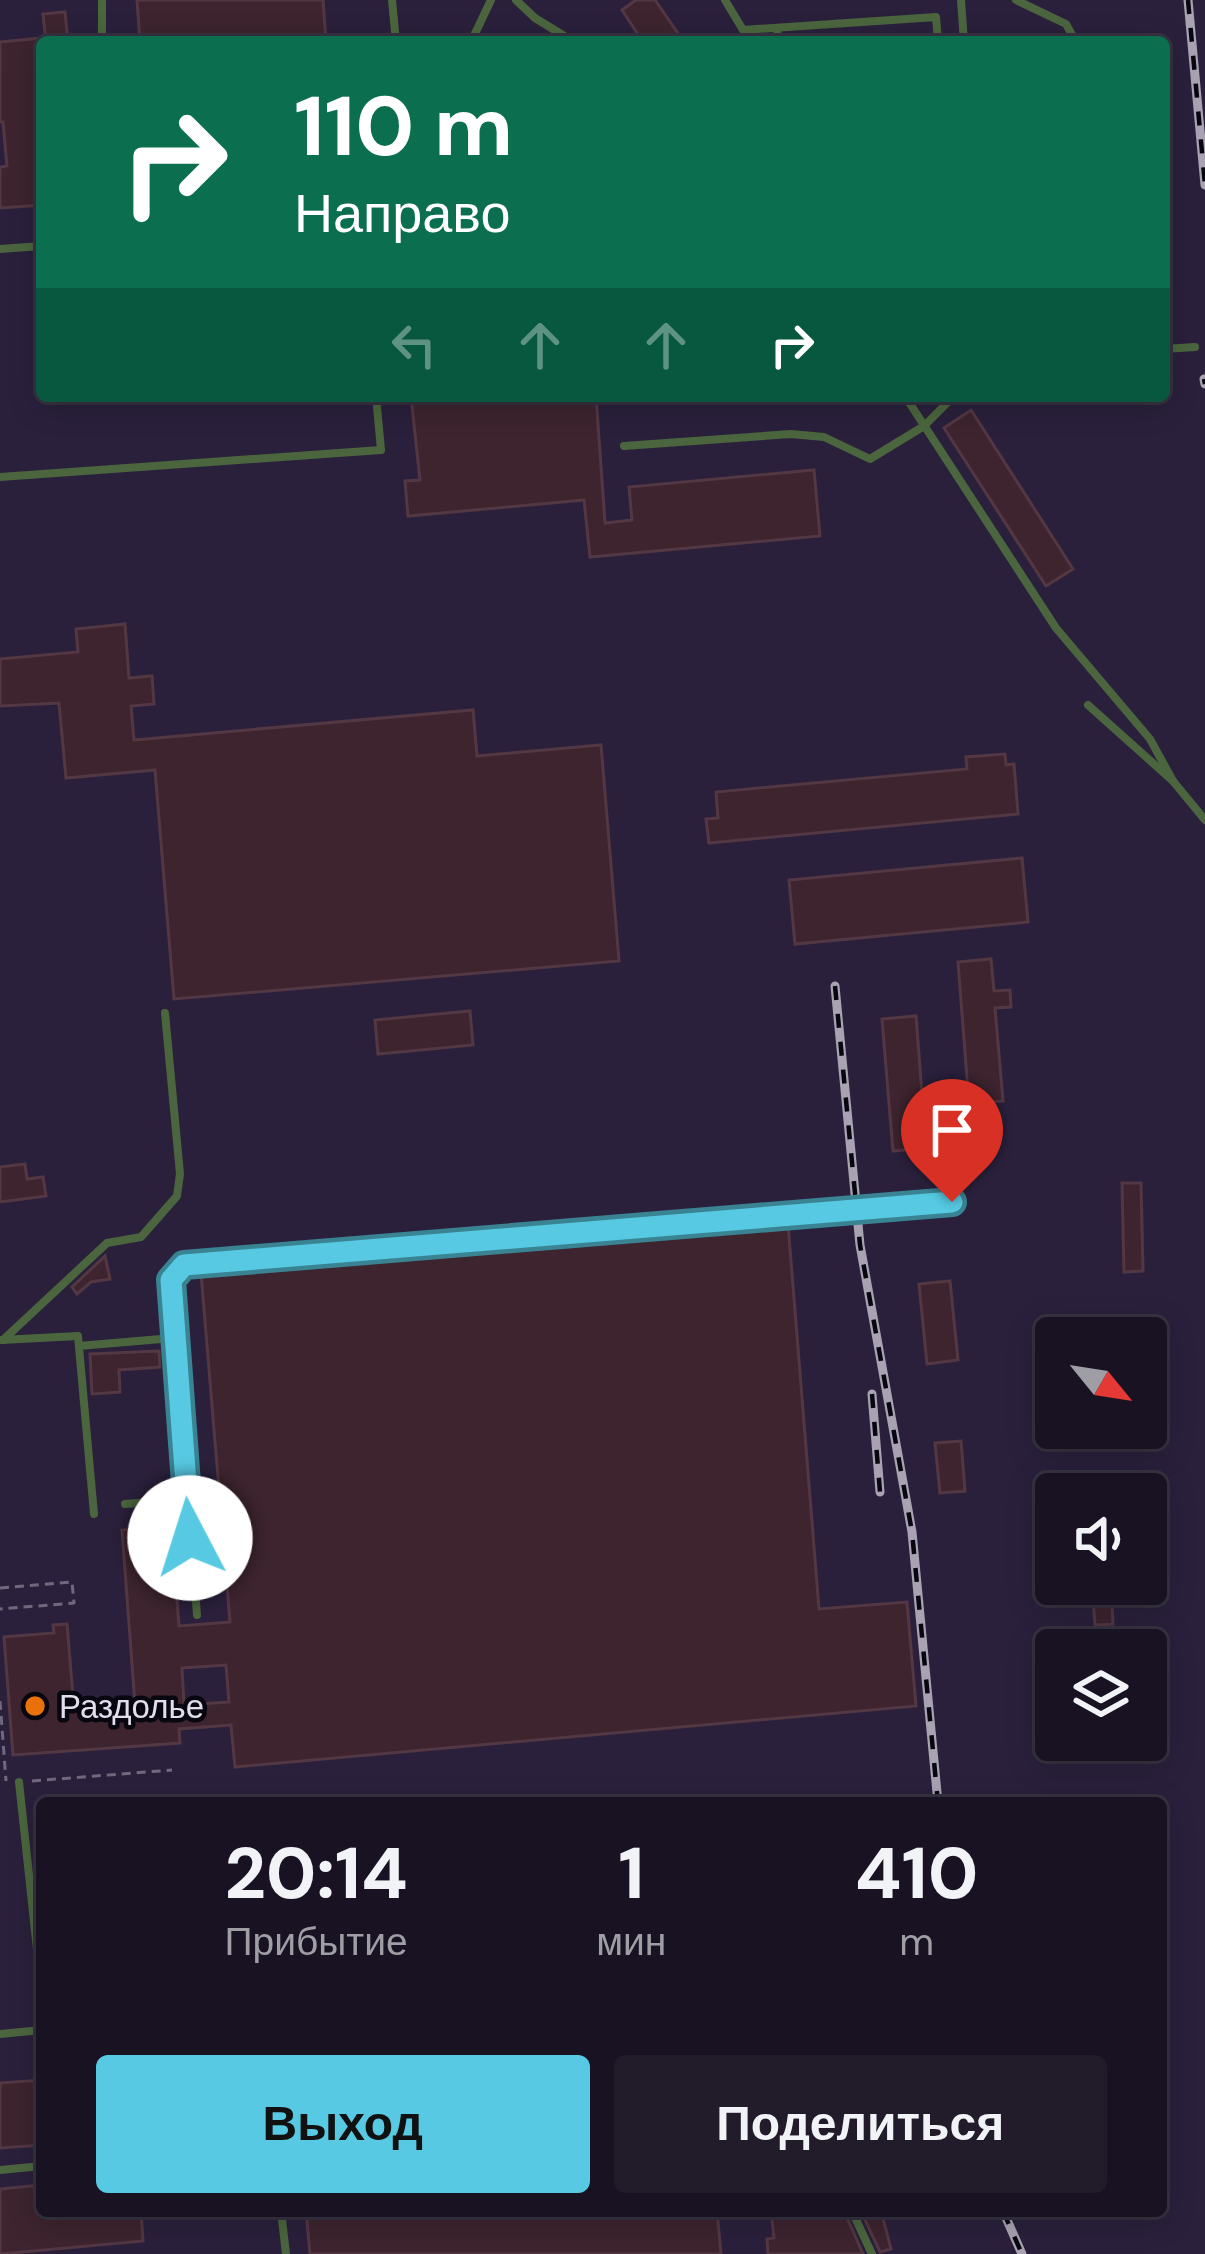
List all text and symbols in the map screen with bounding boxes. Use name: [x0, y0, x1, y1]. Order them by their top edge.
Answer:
text: 110 m: [294, 72, 513, 181]
icon: right: [96, 84, 252, 240]
text: Направо: [294, 178, 510, 249]
icon: left: [381, 312, 447, 378]
icon: ahead: [507, 312, 573, 378]
icon: ahead: [633, 312, 699, 378]
icon: right: [759, 312, 825, 378]
pin: [901, 1079, 1003, 1202]
icon: arrive: [919, 1097, 985, 1163]
north arrow: [1035, 1317, 1167, 1449]
map controls: [1035, 1317, 1167, 1761]
button: sound: [1035, 1473, 1167, 1605]
position arrow: [127, 1475, 253, 1601]
button: layers: [1035, 1629, 1167, 1761]
place label: Раздолье: [59, 1685, 204, 1728]
marker: Раздолье: [22, 1693, 48, 1719]
text: 20:14: [224, 1827, 408, 1920]
text: 1: [618, 1827, 644, 1920]
text: 410: [855, 1827, 978, 1920]
text: Прибытие: [224, 1916, 408, 1967]
text: мин: [596, 1916, 666, 1967]
text: m: [899, 1916, 934, 1967]
button: Выход: [96, 2055, 590, 2193]
button: Поделиться: [614, 2055, 1107, 2193]

